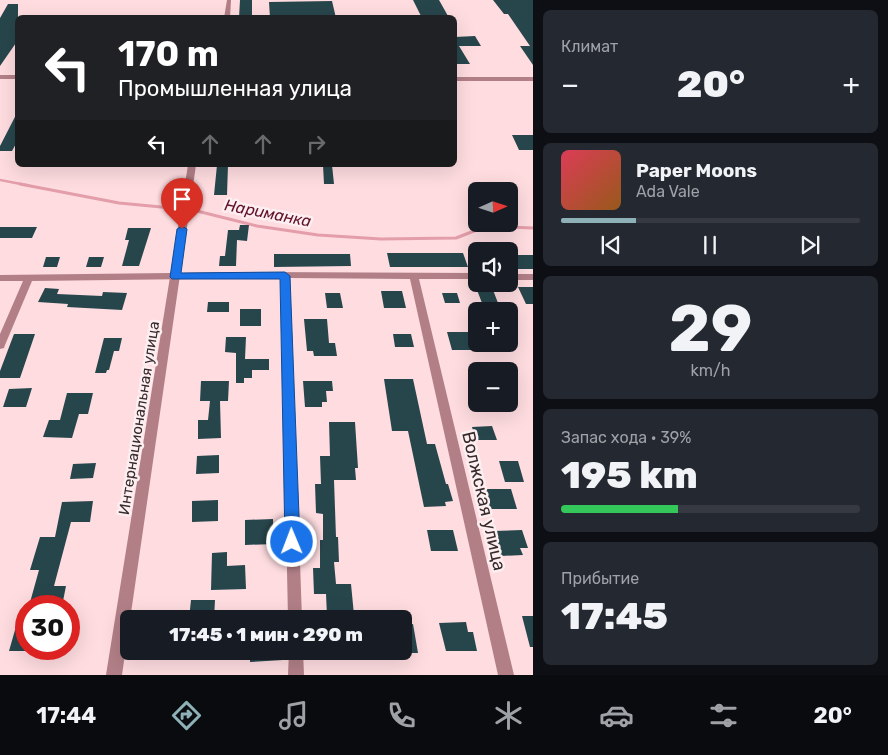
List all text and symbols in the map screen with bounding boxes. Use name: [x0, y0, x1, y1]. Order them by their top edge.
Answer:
text: 170 m: [118, 33, 219, 75]
icon: left: [35, 35, 100, 100]
text: Климат: [561, 37, 618, 56]
text: 20°: [677, 61, 745, 107]
text: −: [561, 68, 579, 101]
text: +: [843, 68, 860, 101]
text: Промышленная улица: [118, 75, 352, 102]
icon: left: [143, 130, 171, 158]
icon: ahead: [196, 130, 224, 158]
icon: ahead: [249, 130, 277, 158]
icon: right: [302, 130, 330, 158]
text: Paper Moons: [636, 159, 757, 182]
pin: [161, 178, 203, 229]
north arrow: [468, 182, 518, 232]
map controls: [468, 182, 518, 412]
text: Ada Vale: [636, 182, 700, 201]
icon: arrive: [168, 185, 196, 213]
water label: Нариманка: [223, 195, 313, 231]
icon: previous: [597, 231, 625, 259]
icon: pause: [696, 231, 724, 259]
icon: next: [796, 231, 824, 259]
button: sound: [468, 242, 518, 292]
text: 29: [669, 290, 752, 367]
button: +: [468, 302, 518, 352]
street label: Интернациональная улица: [115, 320, 163, 516]
text: km/h: [691, 361, 730, 380]
button: −: [468, 362, 518, 412]
text: Запас хода · 39%: [561, 428, 691, 447]
street label: Волжская улица: [457, 429, 511, 573]
text: 195 km: [561, 452, 698, 498]
position arrow: [265, 515, 317, 567]
text: Прибытие: [561, 569, 639, 588]
text: 17:45: [561, 593, 668, 639]
speed limit sign: 30: [15, 595, 80, 660]
text: 17:45 · 1 мин · 290 m: [169, 623, 363, 646]
icon: directions: [169, 698, 204, 733]
icon: music: [276, 698, 311, 733]
icon: phone: [384, 698, 419, 733]
icon: climate: [491, 698, 526, 733]
icon: car: [599, 698, 634, 733]
icon: filters: [706, 698, 741, 733]
text: 17:44: [36, 702, 96, 729]
text: 20°: [813, 702, 852, 729]

